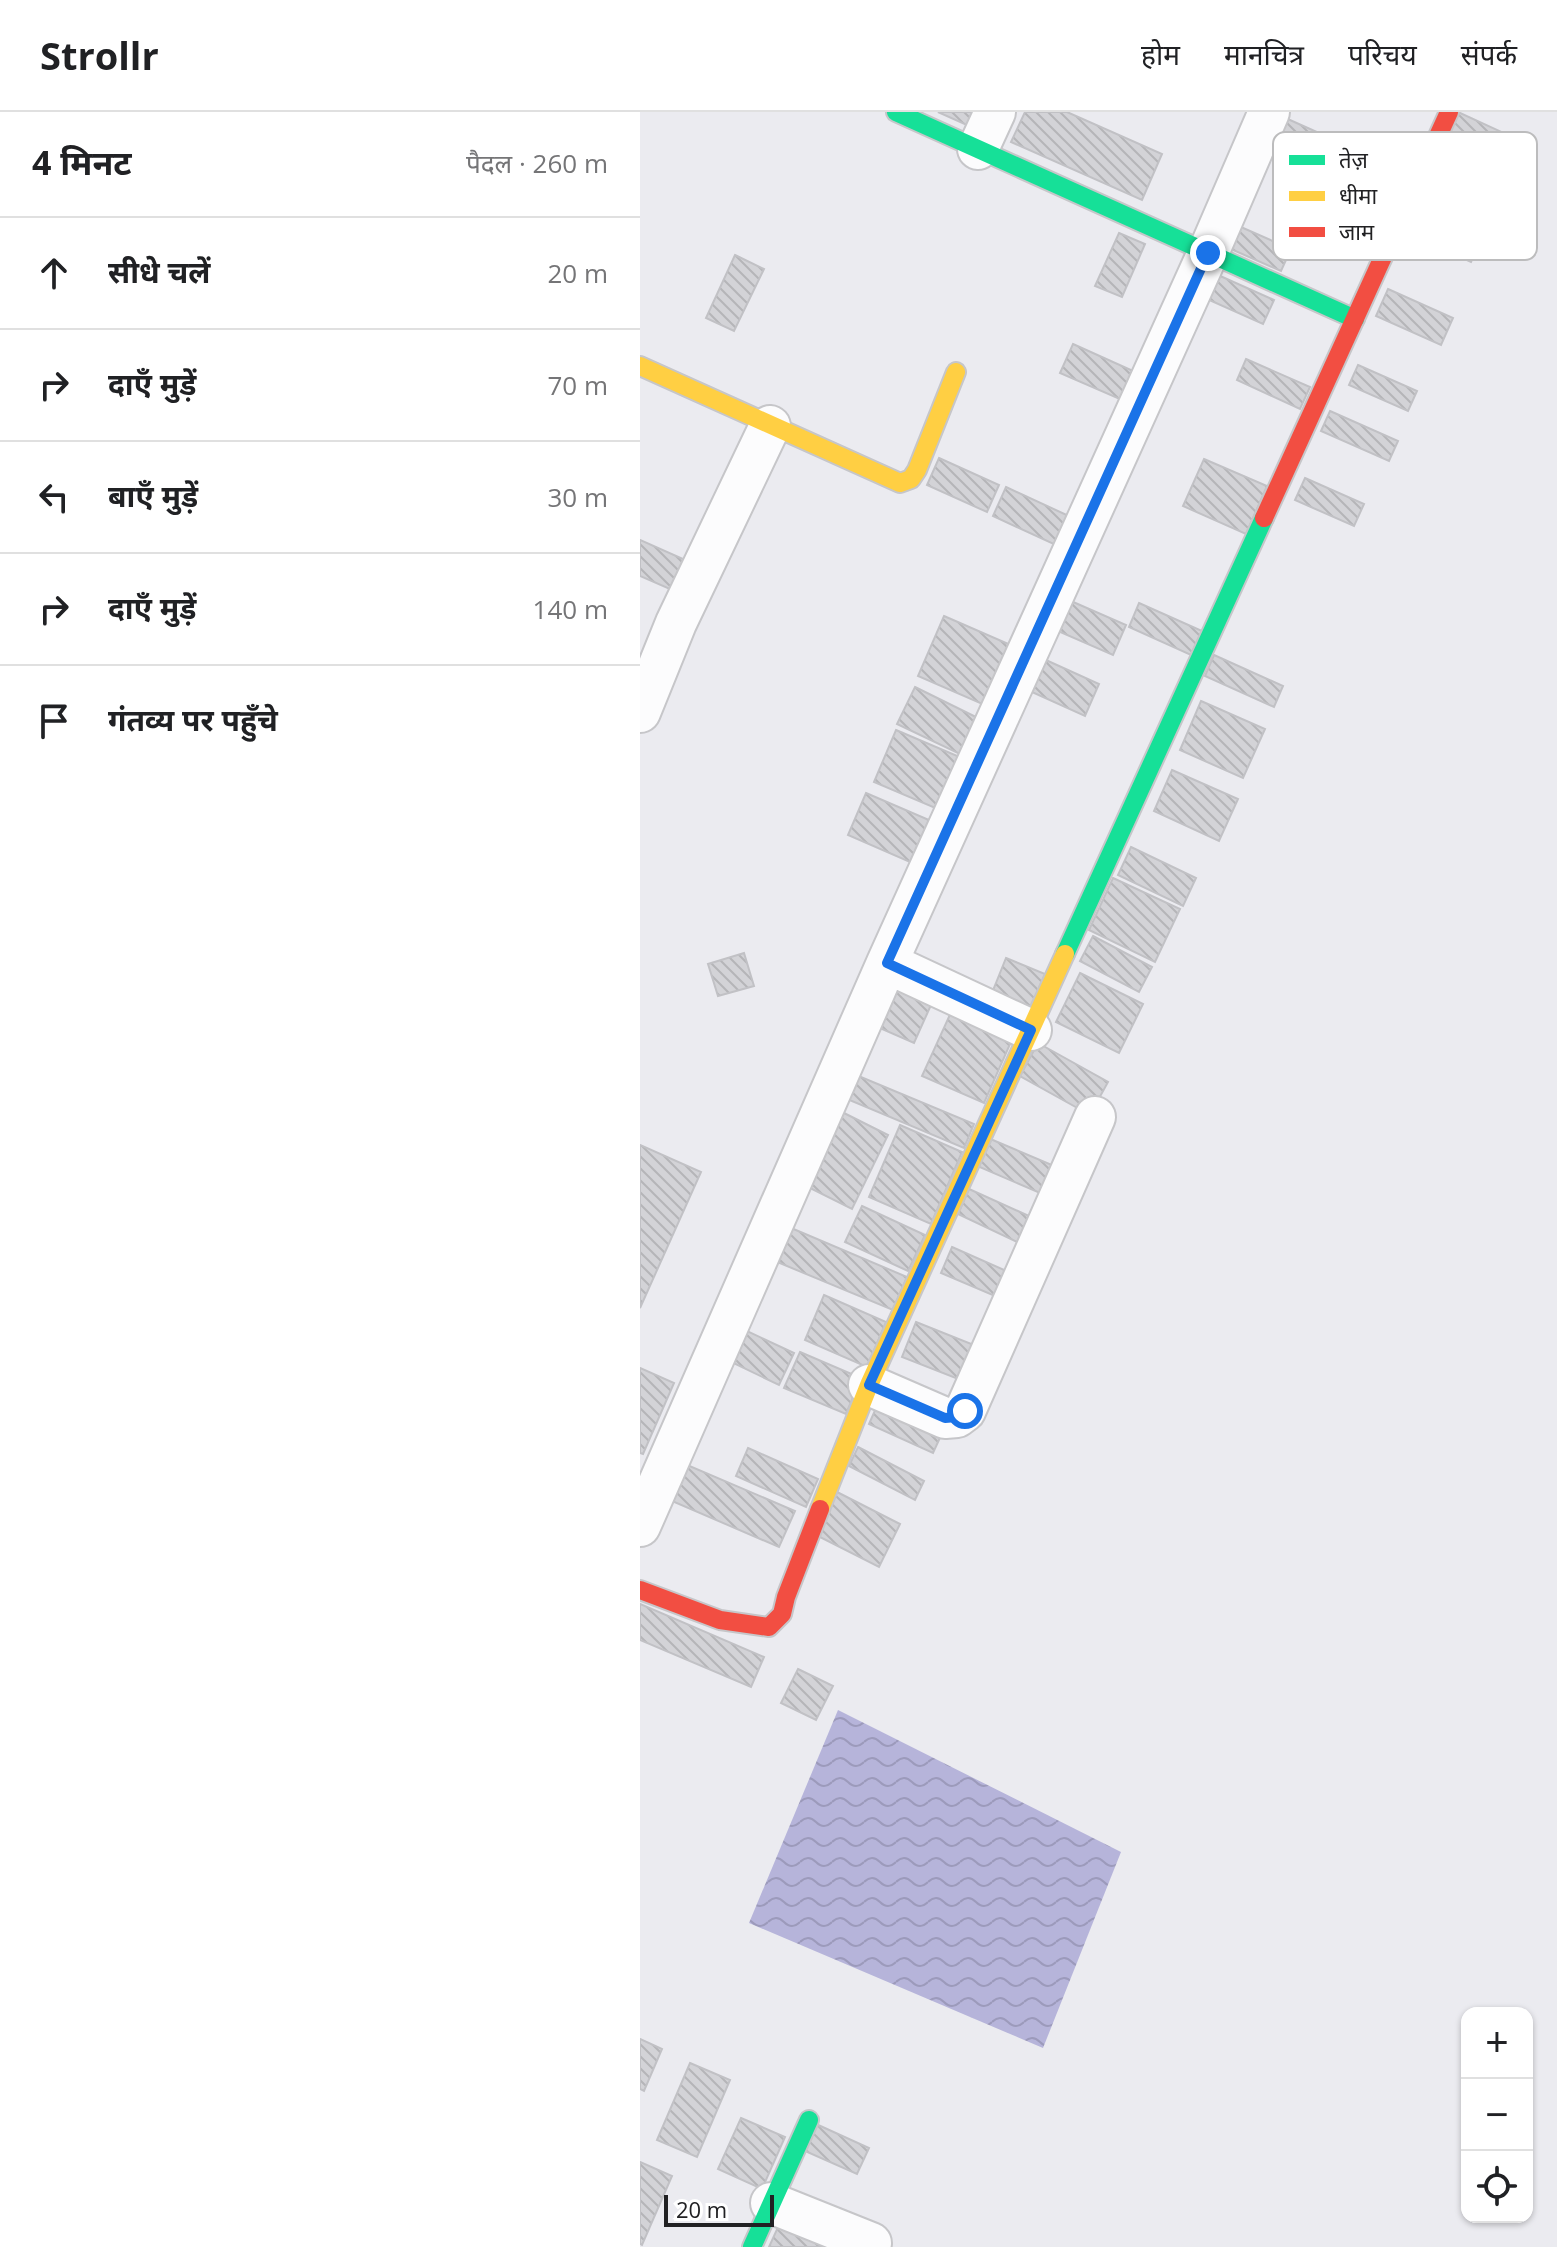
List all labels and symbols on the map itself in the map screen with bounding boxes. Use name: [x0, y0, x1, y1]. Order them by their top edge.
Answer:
legend: [1273, 132, 1537, 260]
text: तेज़: [1339, 144, 1369, 174]
text: धीमा: [1339, 180, 1377, 210]
text: जाम: [1339, 216, 1375, 246]
route end: [1190, 235, 1226, 271]
route start: [947, 1393, 983, 1429]
scale bar: [664, 2191, 774, 2227]

